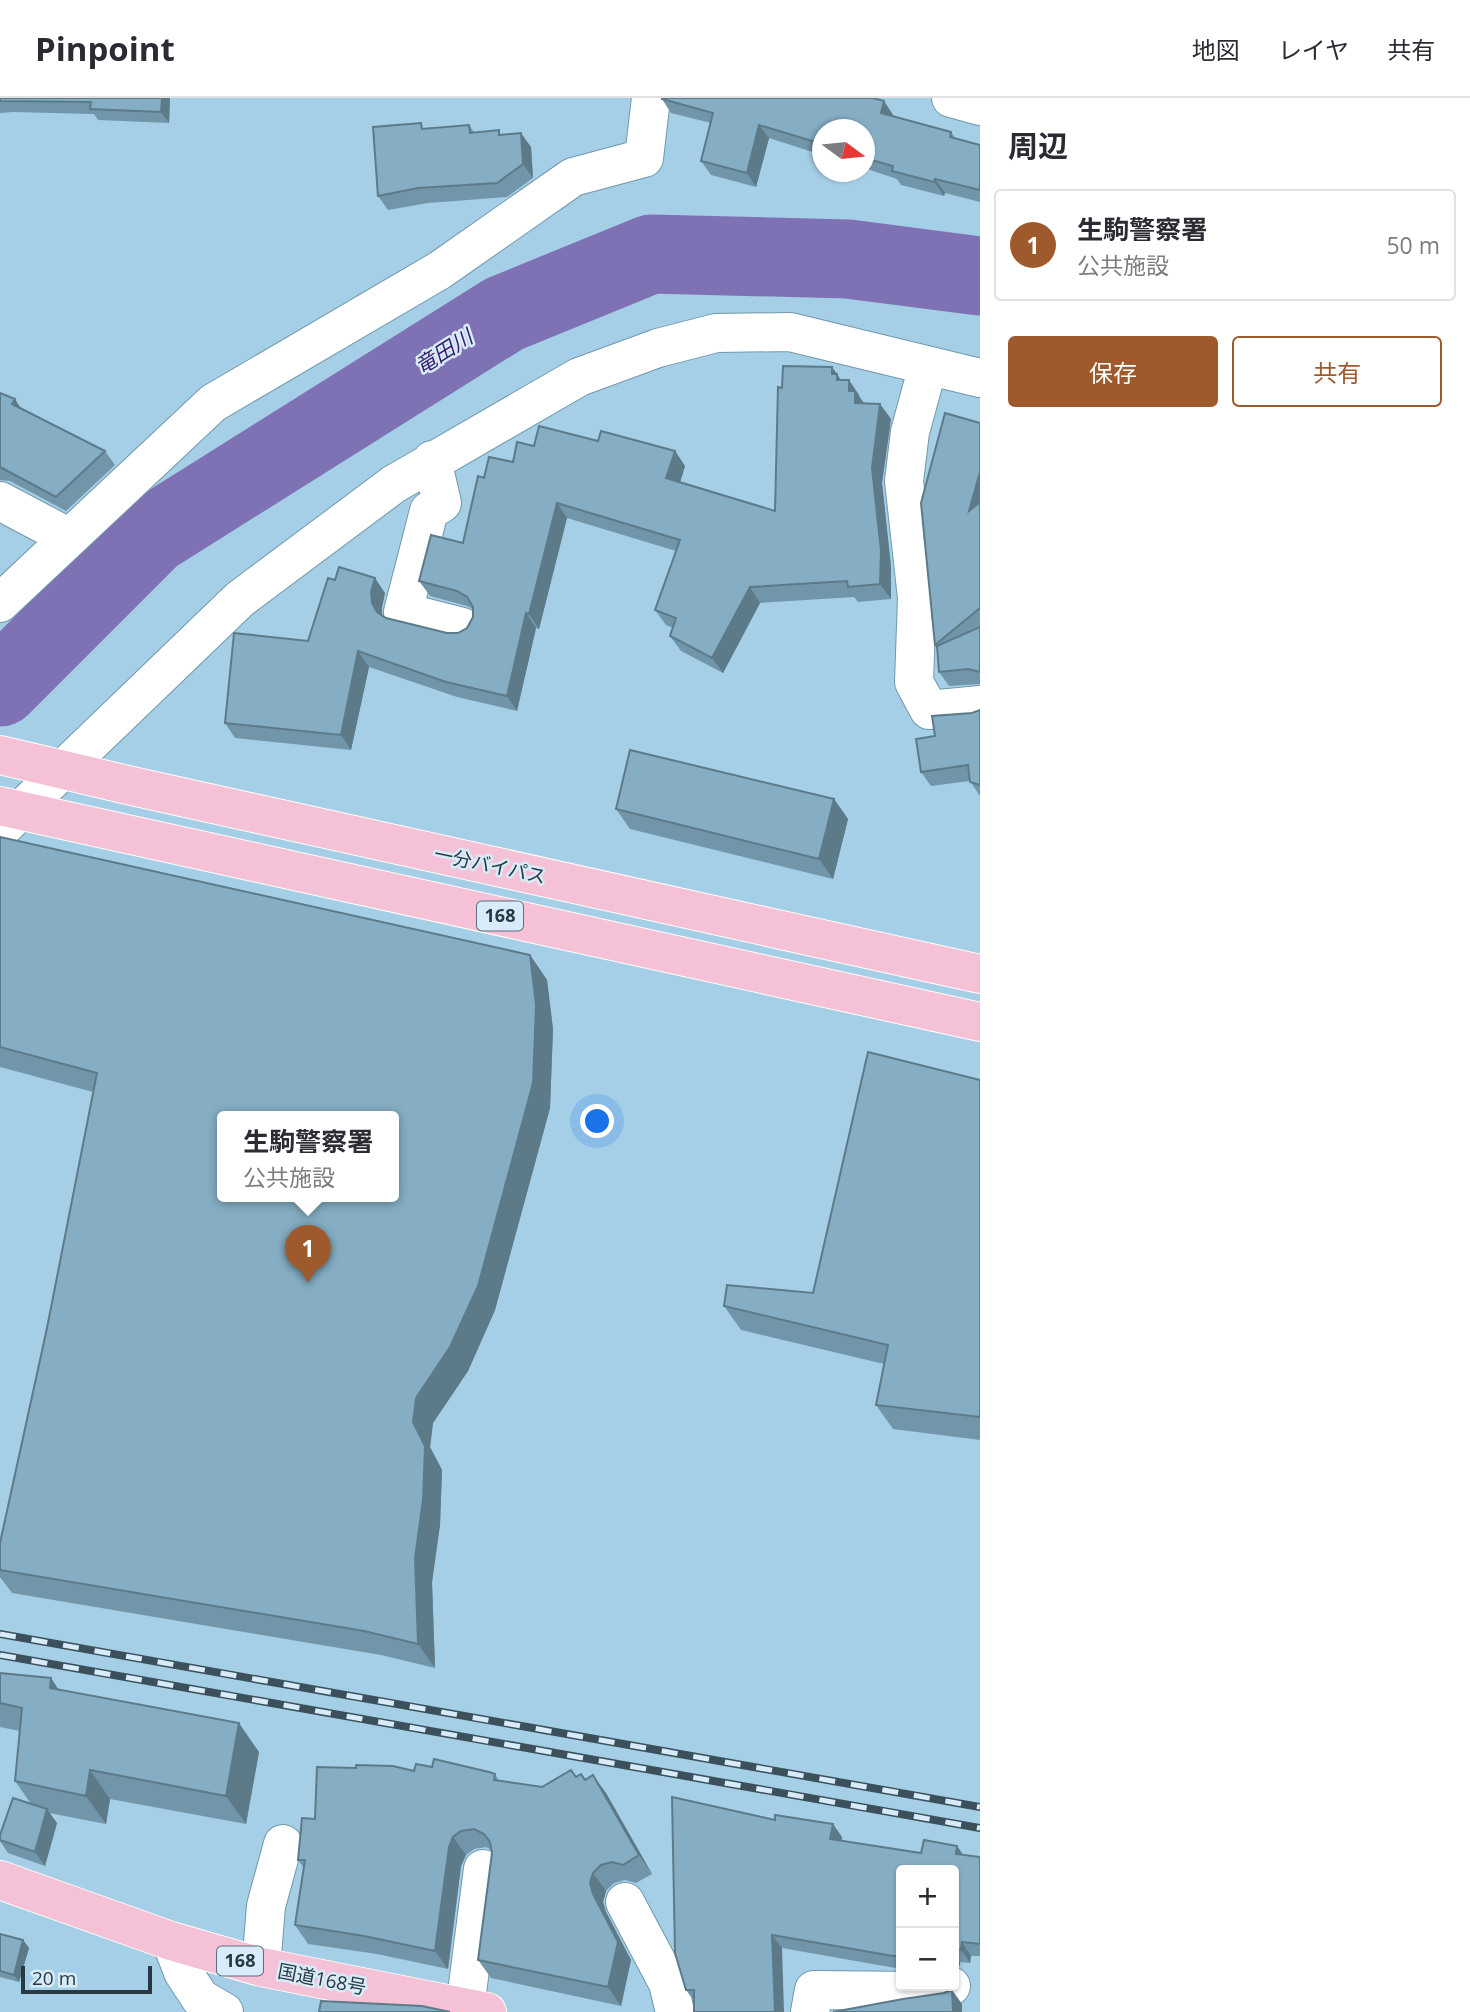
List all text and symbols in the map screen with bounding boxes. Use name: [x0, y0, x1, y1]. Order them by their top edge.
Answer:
text: Pinpoint: [35, 26, 175, 71]
text: 地図: [1192, 33, 1240, 66]
text: レイヤ: [1278, 33, 1349, 66]
text: 共有: [1387, 33, 1435, 66]
north arrow: [812, 119, 875, 182]
text: 周辺: [1008, 125, 1068, 166]
text: 生駒警察署: [1077, 211, 1207, 247]
text: 1: [1026, 229, 1040, 261]
text: 50 m: [1386, 229, 1440, 261]
text: 公共施設: [1077, 249, 1169, 281]
water label: 竜田川: [409, 322, 479, 380]
button: 保存: [1008, 336, 1218, 407]
button: 共有: [1232, 336, 1442, 407]
street label: 一分バイパス: [432, 840, 548, 890]
road number: 168: [477, 902, 523, 930]
your location: [580, 1104, 614, 1138]
popup: [217, 1111, 399, 1202]
text: 生駒警察署: [243, 1123, 373, 1159]
text: 公共施設: [243, 1161, 335, 1193]
pin: 1: [285, 1225, 331, 1283]
map controls: [896, 1865, 959, 1991]
button: +: [896, 1865, 959, 1928]
button: −: [896, 1928, 959, 1991]
road number: 168: [217, 1947, 263, 1976]
street label: 国道168号: [276, 1958, 368, 2000]
scale bar: [21, 1963, 152, 1995]
text: 20 m: [32, 1965, 76, 1991]

